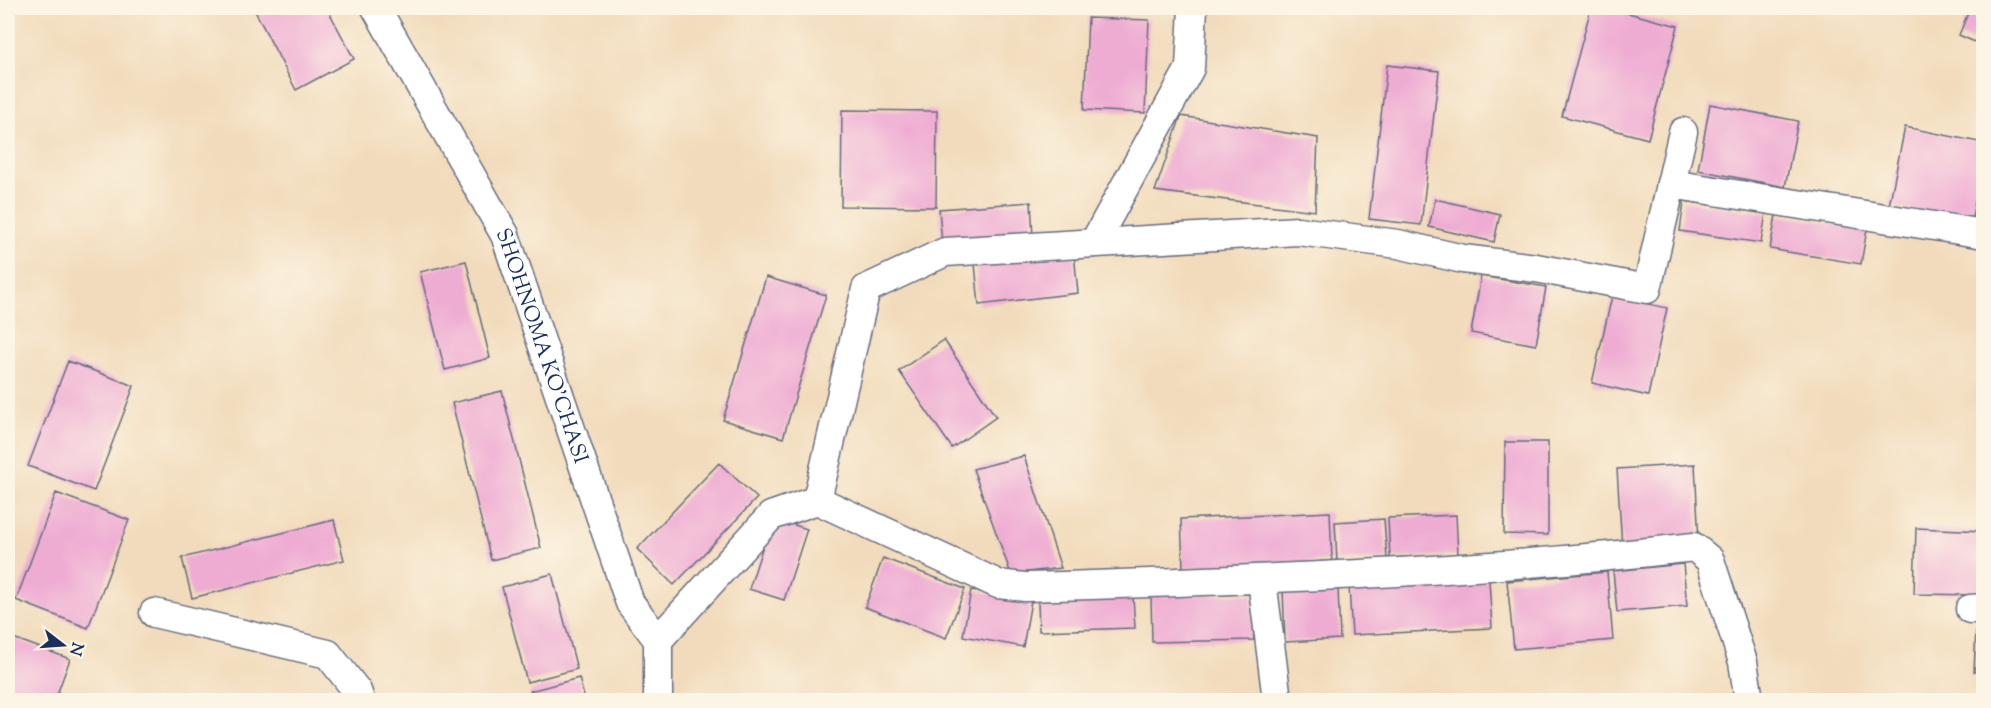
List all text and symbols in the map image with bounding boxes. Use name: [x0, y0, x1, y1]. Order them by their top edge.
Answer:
street label: SHOHNOMA KO'CHASI: [487, 223, 595, 468]
north arrow: [33, 615, 93, 675]
text: N: [62, 639, 88, 658]

